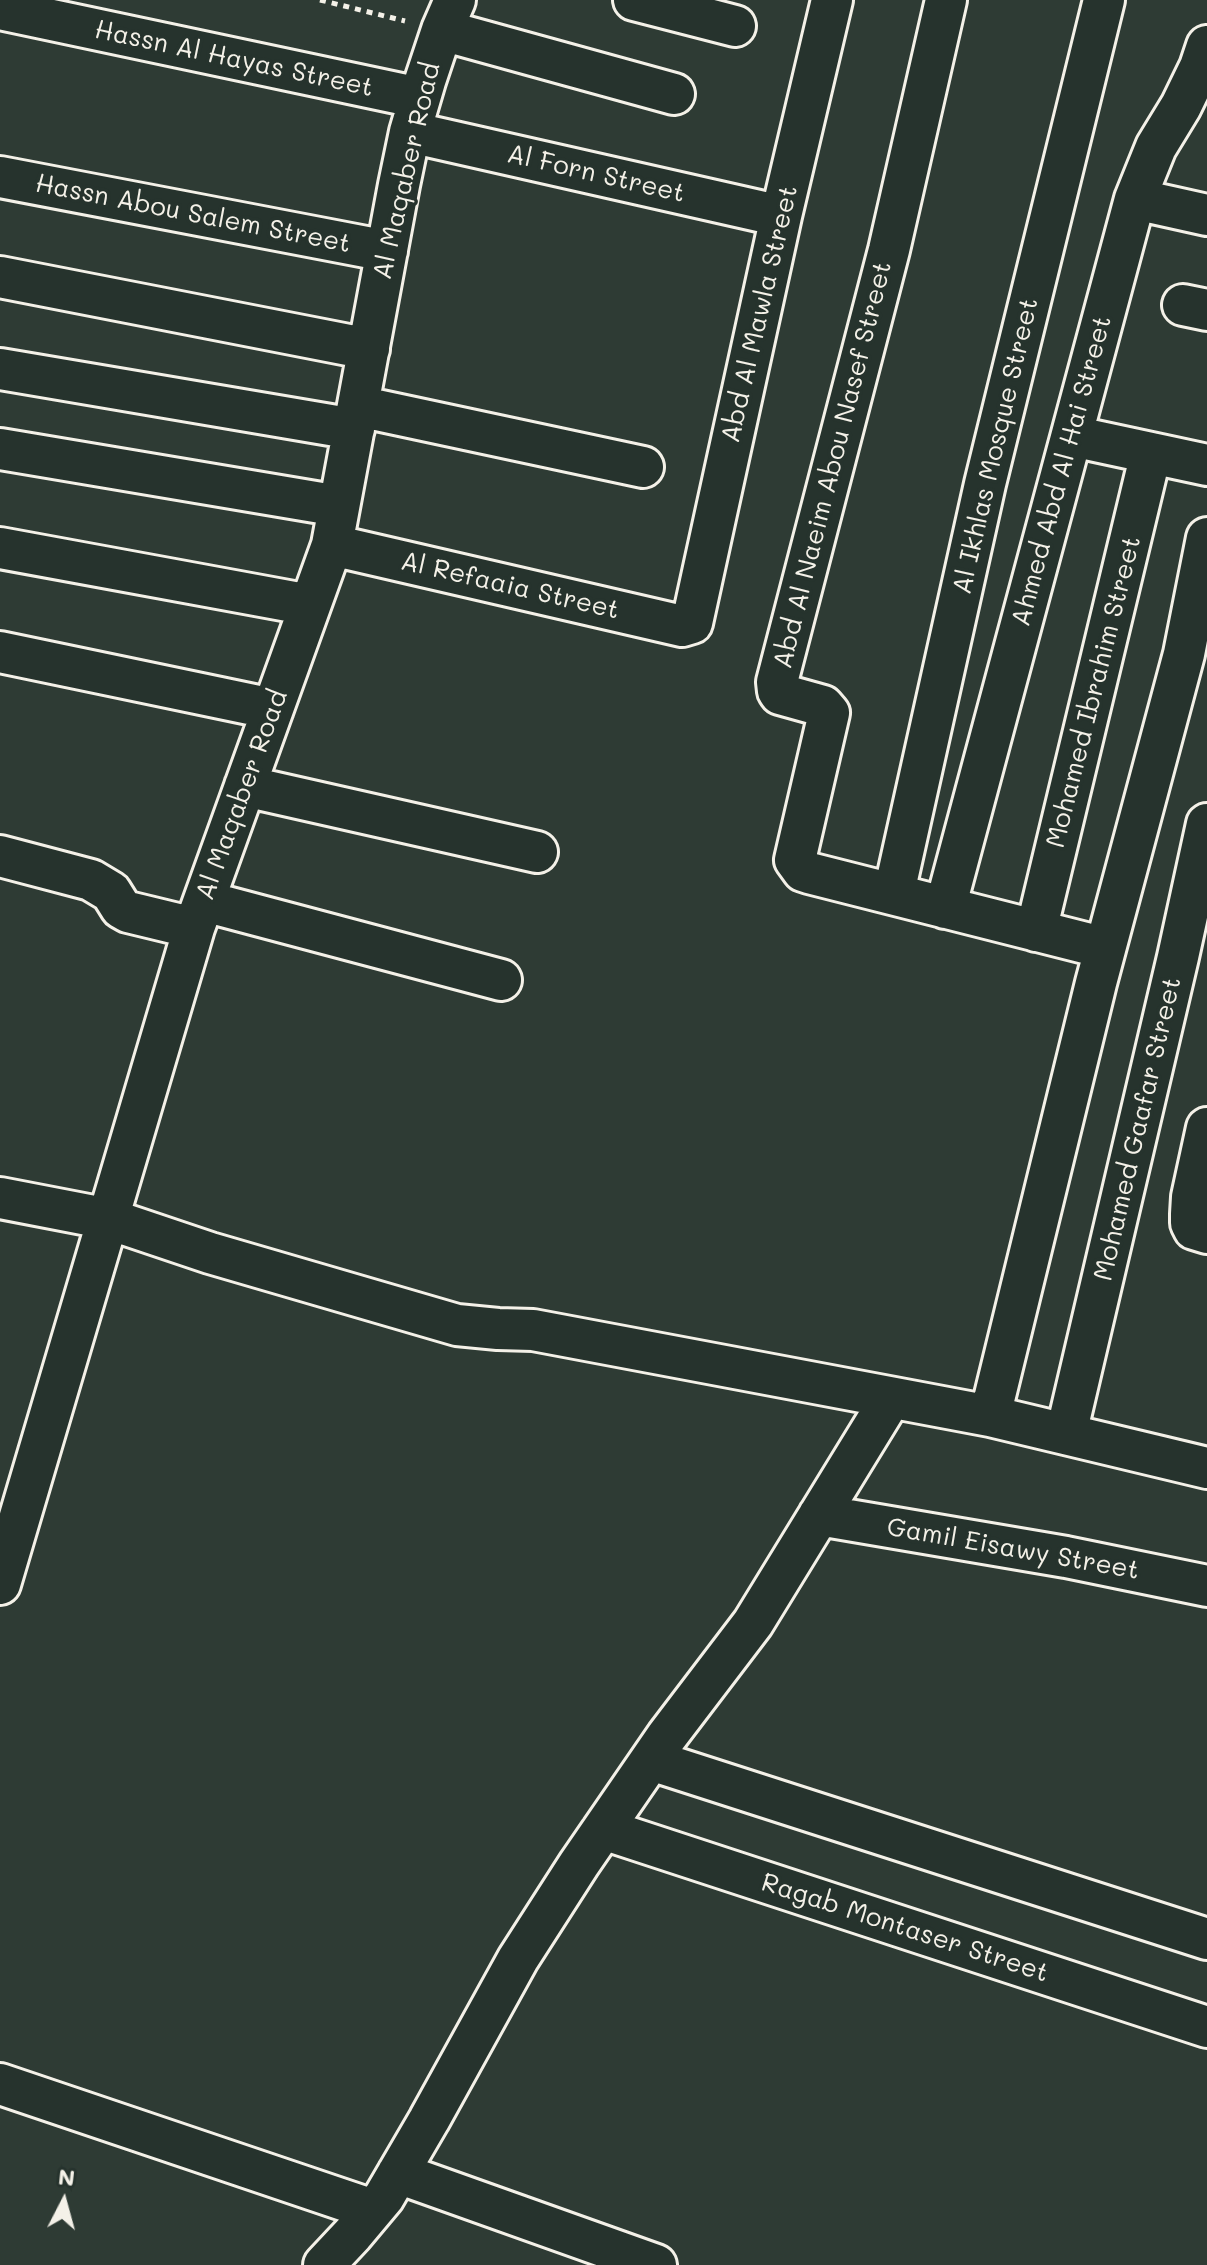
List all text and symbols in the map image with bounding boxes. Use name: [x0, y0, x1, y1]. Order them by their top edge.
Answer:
street label: Hassn Al Hayas Street: [92, 14, 376, 104]
street label: Al Maqaber Road: [367, 60, 447, 282]
street label: Al Forn Street: [504, 138, 688, 210]
street label: Hassn Abou Salem Street: [33, 168, 353, 260]
street label: Abd Al Mawla Street: [715, 182, 805, 446]
street label: Abd Al Naeim Abou Nasef Street: [767, 258, 899, 672]
street label: Al Ikhlas Mosque Street: [947, 295, 1045, 597]
street label: Ahmed Abd Al Hai Street: [1005, 312, 1119, 630]
street label: Mohamed Ibrahim Street: [1040, 533, 1148, 851]
street label: Al Refaaia Street: [398, 546, 622, 626]
street label: Al Maqaber Road: [189, 686, 295, 904]
street label: Mohamed Gaafar Street: [1088, 974, 1188, 1284]
street label: Gamil Eisawy Street: [884, 1511, 1142, 1587]
street label: Ragab Montaser Street: [757, 1867, 1053, 1989]
north arrow: [24, 2161, 104, 2241]
text: N: [57, 2161, 76, 2192]

